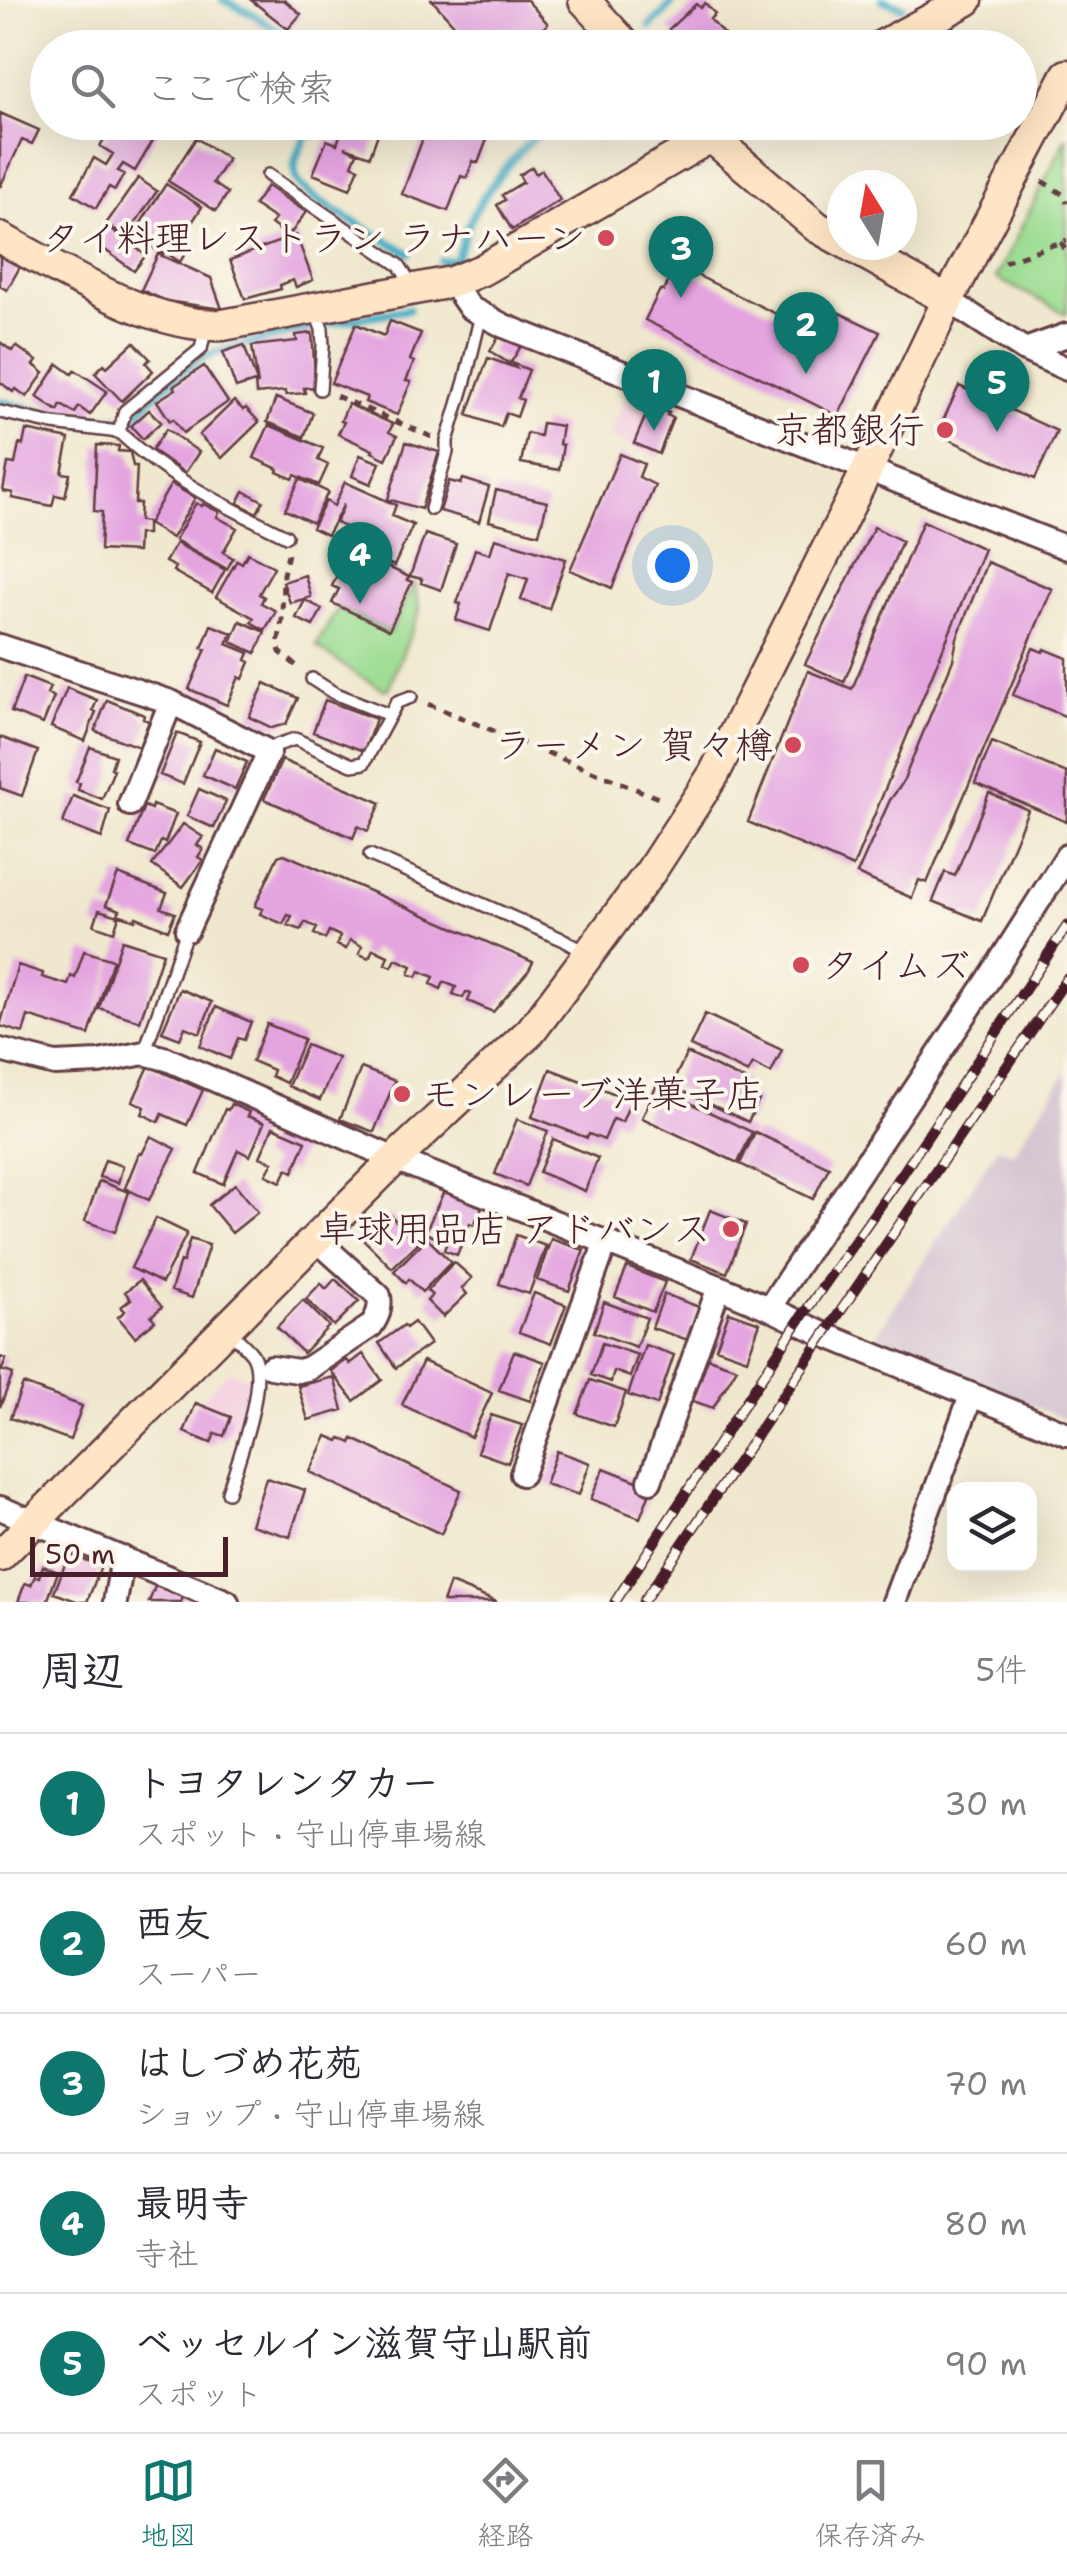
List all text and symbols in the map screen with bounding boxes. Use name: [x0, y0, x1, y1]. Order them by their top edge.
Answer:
search box: [30, 30, 1037, 140]
icon: search: [65, 58, 120, 113]
text: ここで検索: [145, 62, 335, 113]
north arrow: [827, 170, 917, 260]
place label: タイ料理レストラン ラナハーン: [42, 212, 586, 263]
pin: 3: [648, 216, 714, 298]
marker: タイ料理レストラン ラナハーン: [595, 227, 617, 249]
pin: 2: [774, 292, 838, 374]
pin: 1: [622, 348, 686, 431]
pin: 5: [964, 350, 1030, 432]
place label: 京都銀行: [773, 404, 925, 455]
marker: 京都銀行: [934, 419, 956, 441]
pin: 4: [328, 522, 392, 604]
your location: [647, 540, 698, 591]
place label: ラーメン 賀々樽: [494, 719, 773, 770]
marker: ラーメン 賀々樽: [782, 734, 804, 756]
place label: タイムズ: [821, 939, 970, 990]
marker: タイムズ: [790, 954, 812, 976]
place label: モンレーブ洋菓子店: [422, 1068, 764, 1119]
marker: モンレーブ洋菓子店: [391, 1083, 413, 1105]
place label: 卓球用品店 アドバンス: [318, 1203, 711, 1254]
marker: 卓球用品店 アドバンス: [720, 1218, 742, 1240]
map controls: [947, 1482, 1037, 1572]
button: layers: [947, 1482, 1037, 1572]
scale bar: [30, 1532, 228, 1576]
text: 50 m: [45, 1535, 115, 1573]
text: 周辺: [40, 1642, 124, 1698]
text: 5件: [975, 1648, 1027, 1691]
text: トヨタレンタカー: [135, 1757, 439, 1808]
text: 1: [65, 1782, 80, 1825]
text: 30 m: [944, 1782, 1027, 1825]
text: スポット · 守山停車場線: [135, 1812, 486, 1855]
text: 西友: [135, 1897, 211, 1948]
text: 2: [61, 1922, 84, 1965]
text: 60 m: [945, 1922, 1027, 1965]
text: スーパー: [135, 1952, 262, 1995]
text: はしづめ花苑: [135, 2037, 362, 2088]
text: 3: [61, 2062, 84, 2105]
text: 70 m: [944, 2062, 1027, 2105]
text: ショップ · 守山停車場線: [135, 2092, 485, 2135]
text: 最明寺: [135, 2177, 249, 2228]
text: 4: [61, 2202, 84, 2245]
text: 80 m: [944, 2202, 1027, 2245]
text: 寺社: [135, 2232, 199, 2275]
text: ベッセルイン滋賀守山駅前: [135, 2317, 593, 2368]
text: 5: [62, 2342, 83, 2385]
text: 90 m: [944, 2342, 1027, 2385]
text: スポット: [135, 2372, 263, 2415]
tab: 地図: [140, 2453, 197, 2554]
tab: 経路: [477, 2453, 534, 2554]
tab: 保存済み: [814, 2453, 927, 2554]

